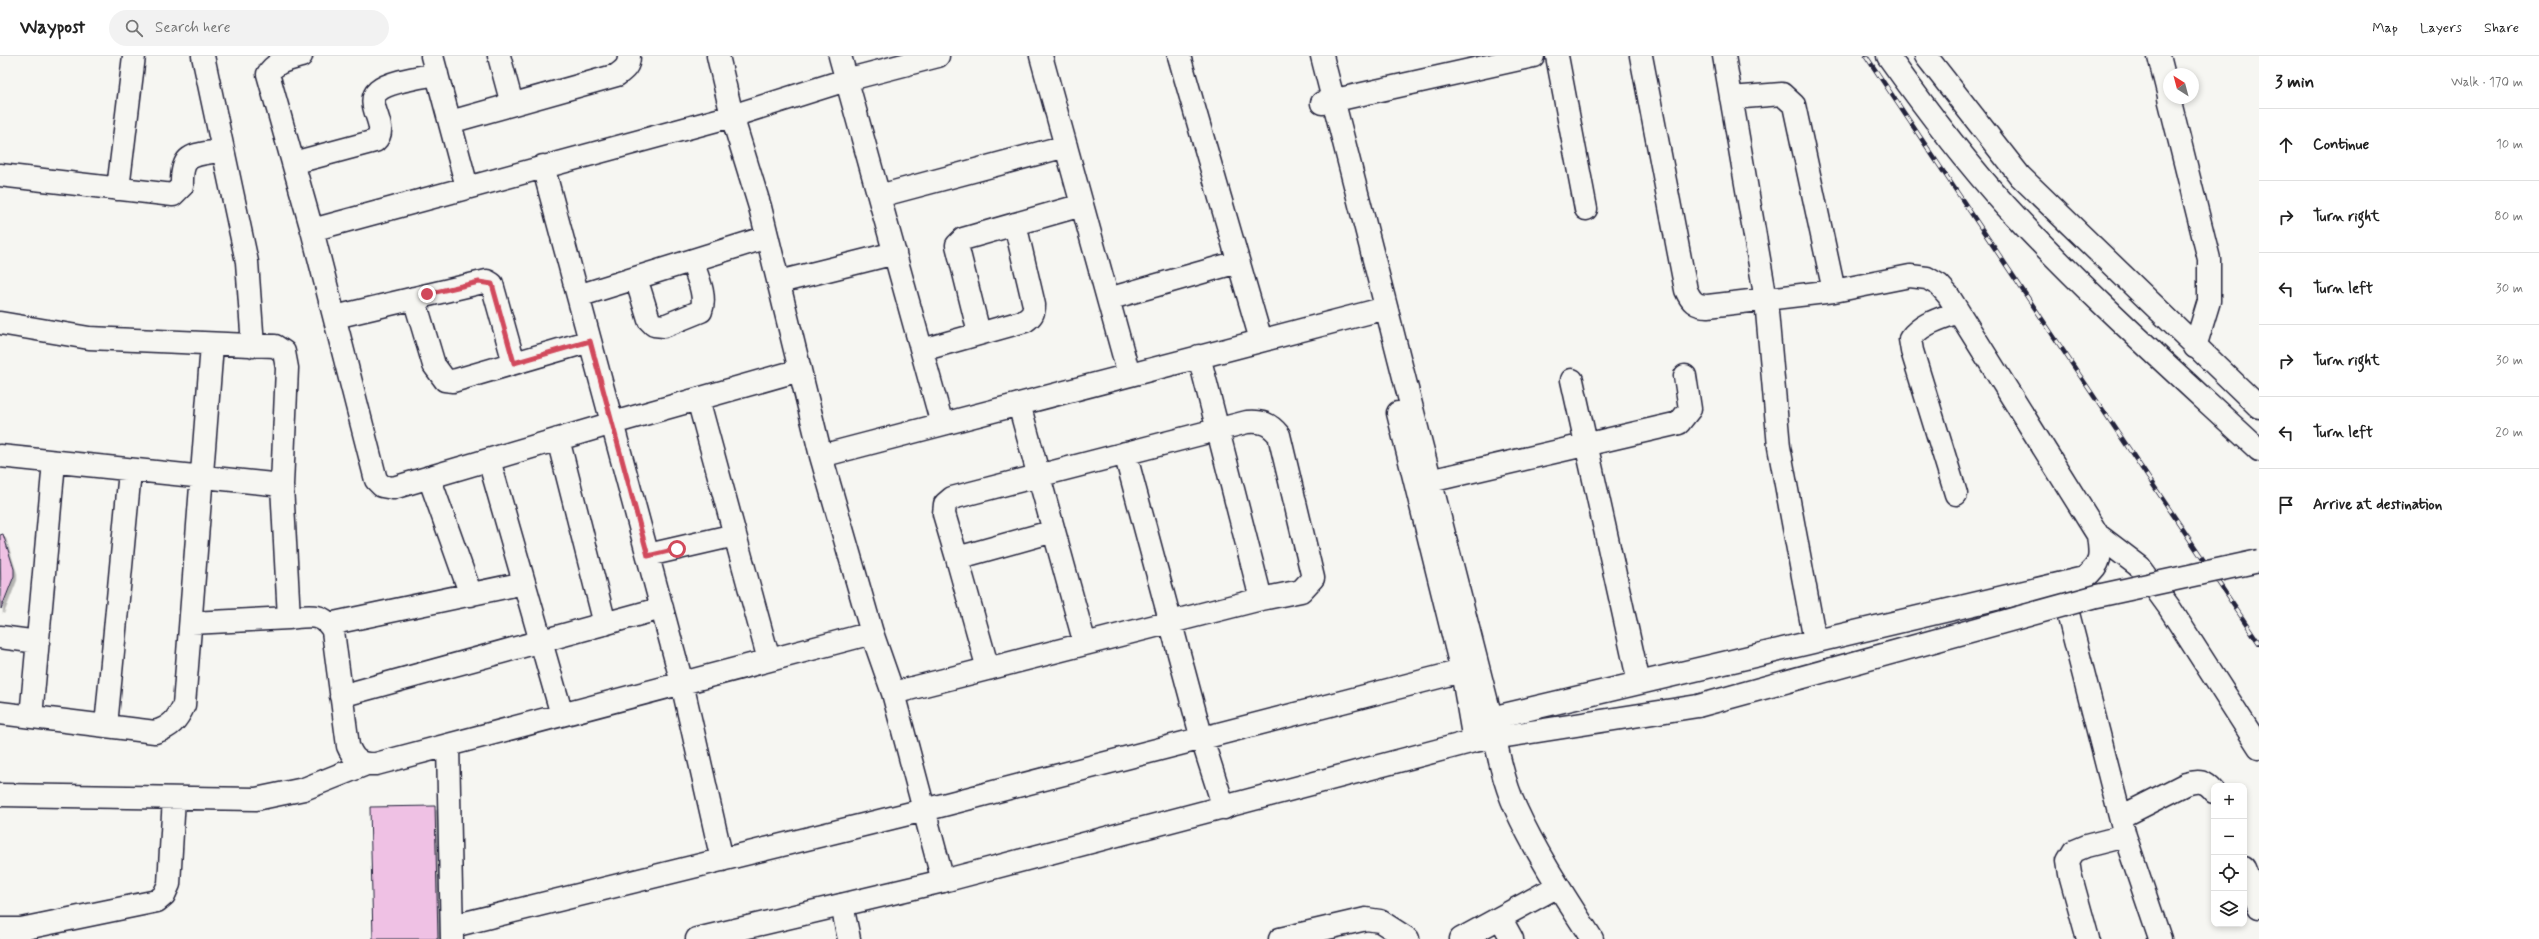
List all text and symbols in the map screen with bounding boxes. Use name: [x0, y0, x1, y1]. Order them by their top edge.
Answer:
search box: [109, 10, 389, 46]
text: Waypost: [20, 15, 85, 40]
icon: search: [123, 17, 145, 39]
text: Search here: [155, 18, 231, 38]
text: Map: [2372, 19, 2398, 37]
text: Layers: [2420, 19, 2462, 37]
text: Share: [2484, 19, 2519, 37]
north arrow: [2163, 68, 2199, 104]
text: 3 min: [2275, 71, 2314, 93]
text: Walk · 170 m: [2451, 74, 2523, 91]
icon: ahead: [2275, 134, 2297, 156]
text: Continue: [2313, 135, 2369, 155]
text: 10 m: [2496, 136, 2523, 153]
icon: right: [2275, 206, 2297, 228]
text: Turn right: [2313, 207, 2380, 227]
text: 80 m: [2494, 208, 2523, 225]
icon: left: [2275, 278, 2297, 300]
text: Turn left: [2313, 279, 2373, 299]
text: 30 m: [2496, 280, 2523, 297]
route end: [418, 285, 436, 303]
icon: right: [2275, 350, 2297, 372]
text: Turn right: [2313, 351, 2380, 371]
text: 30 m: [2496, 352, 2523, 369]
icon: left: [2275, 422, 2297, 444]
text: Turn left: [2313, 423, 2373, 443]
text: 20 m: [2495, 424, 2523, 441]
icon: arrive: [2275, 494, 2297, 516]
text: Arrive at destination: [2313, 495, 2442, 515]
route start: [668, 540, 686, 558]
map controls: [2211, 783, 2247, 927]
button: +: [2211, 783, 2247, 819]
button: −: [2211, 819, 2247, 855]
button: locate: [2211, 855, 2247, 891]
button: layers: [2211, 891, 2247, 927]

